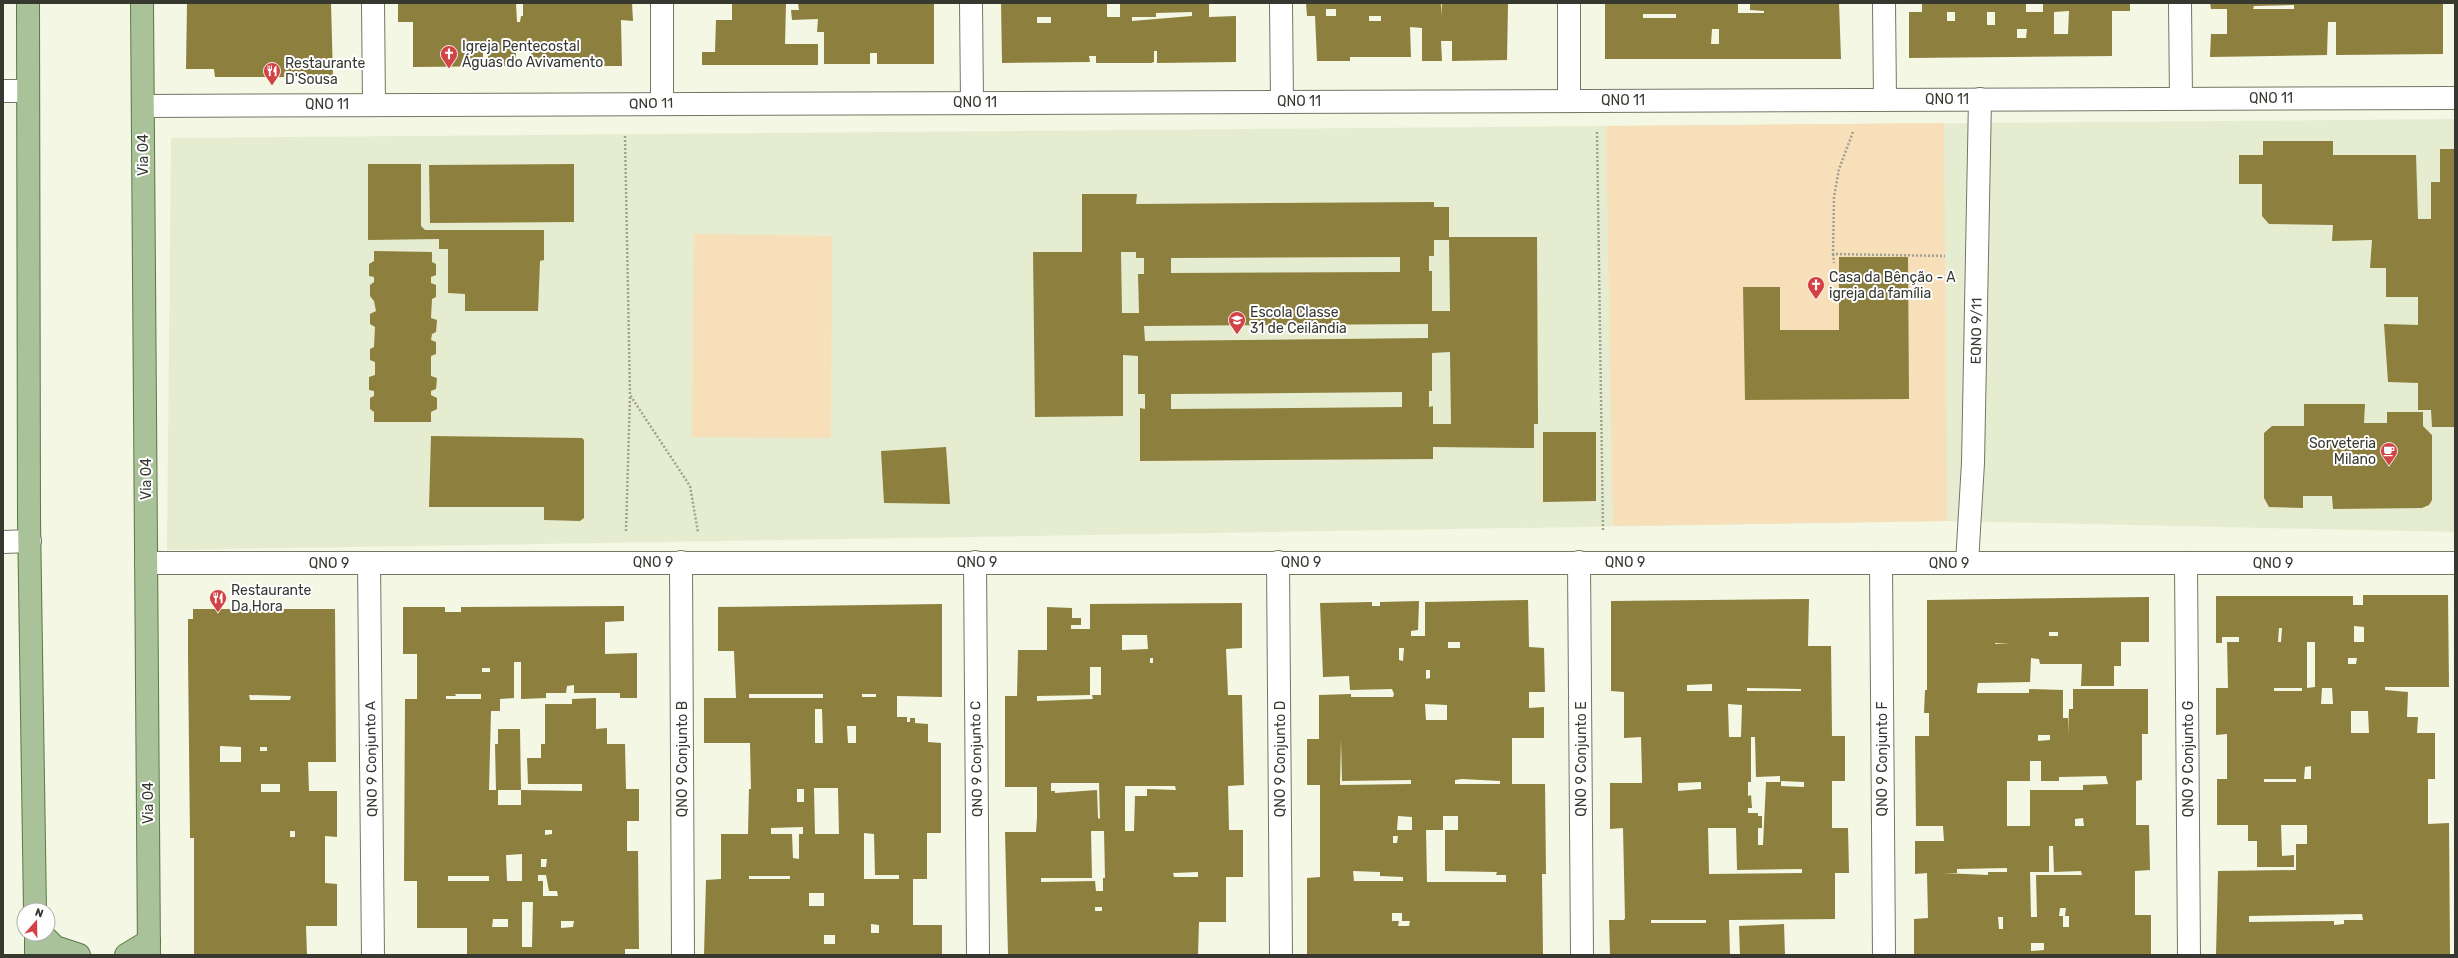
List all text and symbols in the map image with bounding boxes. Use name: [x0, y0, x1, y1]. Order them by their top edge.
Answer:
place label: Igreja Pentecostal Águas do Avivamento: [462, 38, 603, 71]
church icon: Igreja Pentecostal Águas do Avivamento: [439, 44, 459, 69]
place label: Restaurante D'Sousa: [285, 55, 365, 88]
restaurant icon: Restaurante D'Sousa: [262, 61, 282, 86]
street label: QNO 11: [2249, 90, 2293, 107]
street label: QNO 11: [1925, 91, 1969, 108]
street label: QNO 11: [1601, 92, 1645, 109]
street label: QNO 11: [1277, 93, 1321, 110]
street label: QNO 11: [953, 94, 997, 111]
street label: QNO 11: [629, 95, 673, 112]
street label: QNO 11: [305, 96, 349, 113]
street label: Via O4: [135, 134, 152, 176]
place label: Casa da Bênção - A igreja da família: [1829, 269, 1956, 302]
church icon: Casa da Bênção - A igreja da família: [1806, 275, 1826, 300]
street label: EQNO 9/11: [1967, 297, 1986, 365]
place label: Escola Classe 31 de Ceilândia: [1250, 304, 1347, 337]
school or university icon: Escola Classe 31 de Ceilândia: [1227, 310, 1247, 335]
place label: Sorveteria Milano: [2309, 435, 2376, 468]
cafe icon: Sorveteria Milano: [2379, 441, 2399, 466]
street label: Via O4: [138, 458, 155, 500]
street label: QNO 9: [633, 554, 673, 571]
street label: QNO 9: [957, 554, 997, 571]
street label: QNO 9: [1281, 554, 1321, 571]
street label: QNO 9: [1605, 554, 1645, 571]
street label: QNO 9: [309, 555, 349, 572]
street label: QNO 9: [1929, 555, 1969, 572]
street label: QNO 9: [2253, 555, 2293, 572]
place label: Restaurante Da Hora: [231, 582, 311, 615]
restaurant icon: Restaurante Da Hora: [208, 588, 228, 613]
street label: QNO 9 Conjunto A: [362, 700, 381, 817]
street label: QNO 9 Conjunto B: [674, 701, 691, 817]
street label: QNO 9 Conjunto C: [967, 701, 986, 817]
street label: QNO 9 Conjunto D: [1272, 701, 1289, 817]
street label: QNO 9 Conjunto E: [1573, 701, 1590, 817]
street label: QNO 9 Conjunto F: [1874, 701, 1891, 817]
street label: QNO 9 Conjunto G: [2180, 701, 2197, 817]
street label: Via O4: [140, 782, 157, 824]
north arrow: [16, 902, 56, 942]
text: N: [33, 906, 45, 921]

